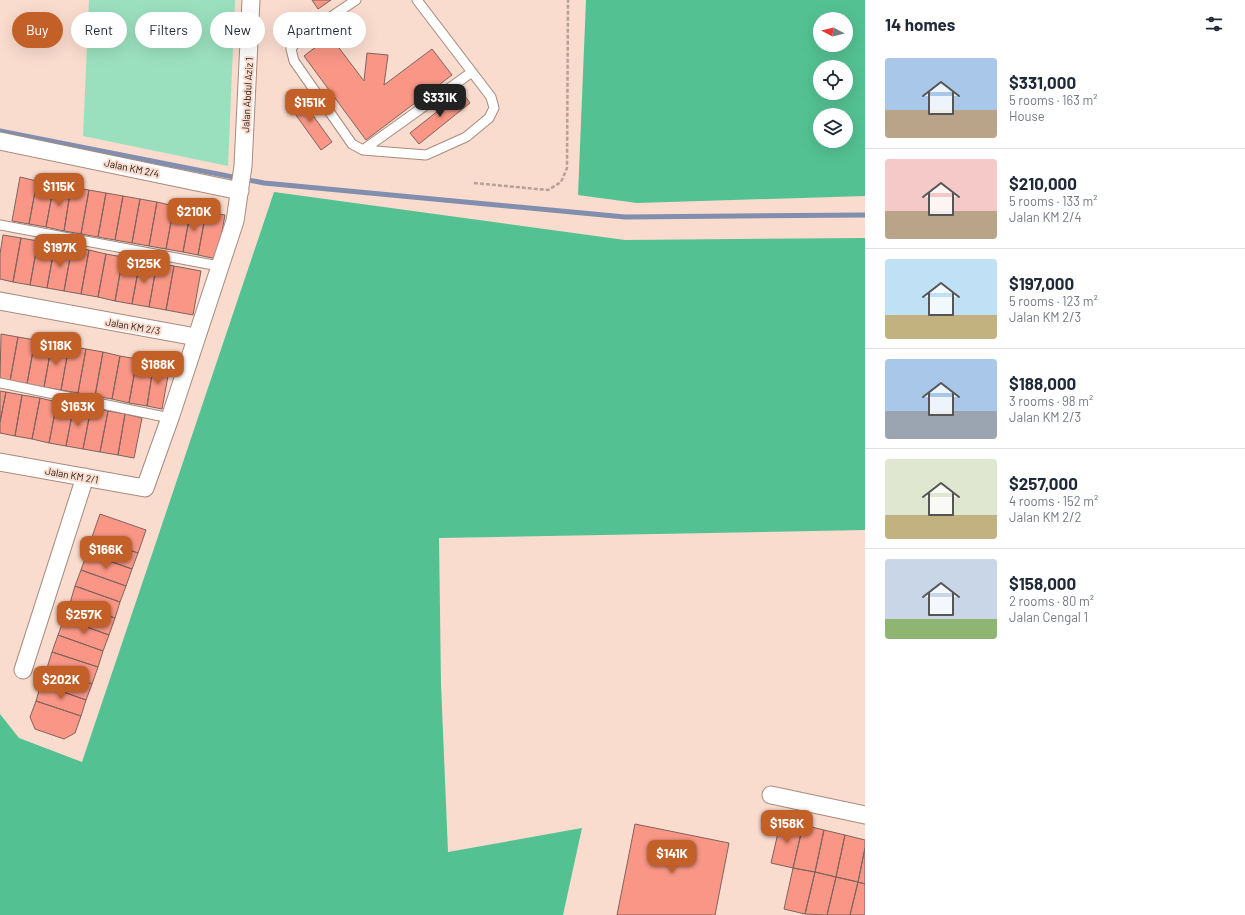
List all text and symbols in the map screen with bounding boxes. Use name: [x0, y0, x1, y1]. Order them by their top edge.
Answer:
chip: Buy: [12, 12, 63, 48]
chip: Rent: [71, 12, 127, 48]
chip: Filters: [135, 12, 202, 48]
chip: New: [210, 12, 265, 48]
chip: Apartment: [273, 12, 366, 48]
north arrow: [813, 12, 853, 52]
map controls: [813, 12, 853, 148]
icon: filters: [1203, 13, 1225, 35]
text: 14 homes: [885, 14, 955, 34]
street label: Jalan Abdul Aziz 1: [239, 57, 255, 133]
button: locate: [813, 60, 853, 100]
text: $331,000: [1009, 72, 1076, 92]
icon: home: [917, 74, 965, 122]
pin: $331K: [412, 84, 468, 118]
pin: $151K: [282, 89, 338, 123]
text: $331K: [423, 89, 457, 105]
text: 5 rooms · 163 m²: [1009, 92, 1098, 108]
text: $151K: [294, 94, 326, 110]
button: layers: [813, 108, 853, 148]
text: House: [1009, 108, 1045, 124]
street label: Jalan KM 2/4: [103, 156, 161, 180]
pin: $115K: [31, 173, 87, 207]
text: $210,000: [1009, 173, 1077, 193]
icon: home: [917, 175, 965, 223]
text: $115K: [43, 178, 75, 194]
text: 5 rooms · 133 m²: [1009, 193, 1098, 209]
pin: $210K: [166, 198, 222, 232]
text: $210K: [177, 203, 211, 219]
text: Jalan KM 2/4: [1009, 209, 1082, 225]
pin: $197K: [32, 234, 88, 268]
text: $197K: [43, 239, 77, 255]
pin: $125K: [116, 250, 172, 284]
text: $125K: [127, 255, 161, 271]
text: $197,000: [1009, 273, 1074, 293]
icon: home: [917, 275, 965, 323]
text: 5 rooms · 123 m²: [1009, 293, 1098, 309]
text: Jalan KM 2/3: [1009, 309, 1081, 325]
street label: Jalan KM 2/3: [105, 315, 161, 337]
pin: $118K: [28, 332, 84, 366]
text: $118K: [40, 337, 72, 353]
pin: $188K: [130, 351, 186, 385]
text: $188K: [141, 356, 175, 372]
text: $188,000: [1009, 373, 1076, 393]
icon: home: [917, 375, 965, 423]
pin: $163K: [50, 393, 106, 427]
text: 3 rooms · 98 m²: [1009, 393, 1093, 409]
text: $163K: [61, 398, 95, 414]
text: Jalan KM 2/3: [1009, 409, 1081, 425]
street label: Jalan KM 2/1: [44, 464, 100, 486]
text: $257,000: [1009, 473, 1078, 493]
icon: home: [917, 475, 965, 523]
text: 4 rooms · 152 m²: [1009, 493, 1098, 509]
text: Jalan KM 2/2: [1009, 509, 1081, 525]
pin: $166K: [78, 536, 134, 570]
text: $166K: [89, 541, 123, 557]
text: $158,000: [1009, 573, 1076, 593]
icon: home: [917, 575, 965, 623]
text: 2 rooms · 80 m²: [1009, 593, 1094, 609]
pin: $257K: [56, 601, 112, 635]
text: $257K: [66, 606, 102, 622]
text: Jalan Cengal 1: [1009, 609, 1088, 625]
pin: $202K: [33, 666, 89, 700]
text: $202K: [42, 671, 80, 687]
pin: $158K: [759, 810, 815, 844]
text: $158K: [770, 815, 804, 831]
pin: $141K: [644, 840, 700, 874]
text: $141K: [656, 845, 688, 861]

